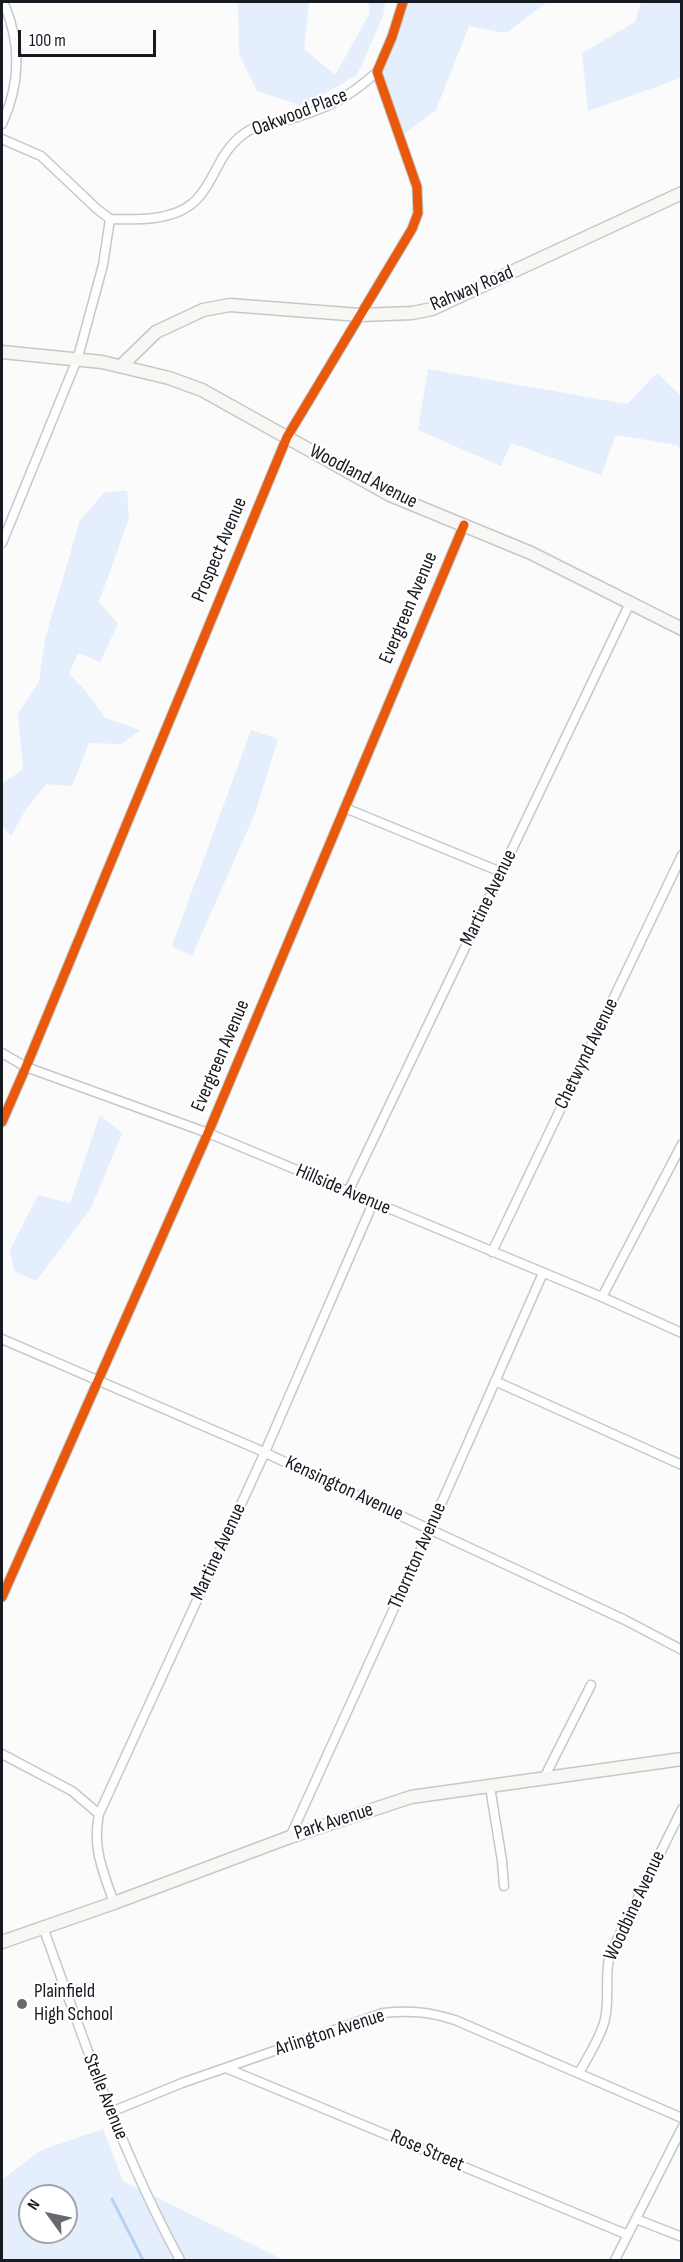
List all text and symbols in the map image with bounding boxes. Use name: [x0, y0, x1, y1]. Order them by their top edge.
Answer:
scale bar: [21, 18, 159, 56]
text: 100 m: [29, 30, 66, 51]
street label: Oakwood Place: [249, 84, 351, 142]
street label: Rahway Road: [427, 261, 517, 317]
street label: Woodland Avenue: [305, 440, 421, 514]
street label: Prospect Avenue: [187, 494, 253, 606]
street label: Evergreen Avenue: [375, 548, 443, 668]
street label: Martine Avenue: [455, 846, 523, 950]
street label: Chetwynd Avenue: [550, 995, 624, 1113]
street label: Evergreen Avenue: [187, 996, 255, 1116]
street label: Hillside Avenue: [292, 1159, 394, 1221]
street label: Kensington Avenue: [281, 1451, 407, 1527]
street label: Thornton Avenue: [384, 1499, 452, 1613]
street label: Martine Avenue: [186, 1500, 252, 1604]
street label: Park Avenue: [292, 1798, 376, 1846]
street label: Woodbine Avenue: [599, 1847, 671, 1965]
place label: Plainfield High School: [34, 1980, 113, 2027]
marker: Plainfield High School: [15, 1997, 29, 2011]
street label: Arlington Avenue: [272, 2004, 388, 2062]
street label: Stelle Avenue: [77, 2051, 133, 2143]
street label: Rose Street: [386, 2125, 468, 2177]
north arrow: [18, 2184, 78, 2244]
text: N: [24, 2196, 44, 2214]

